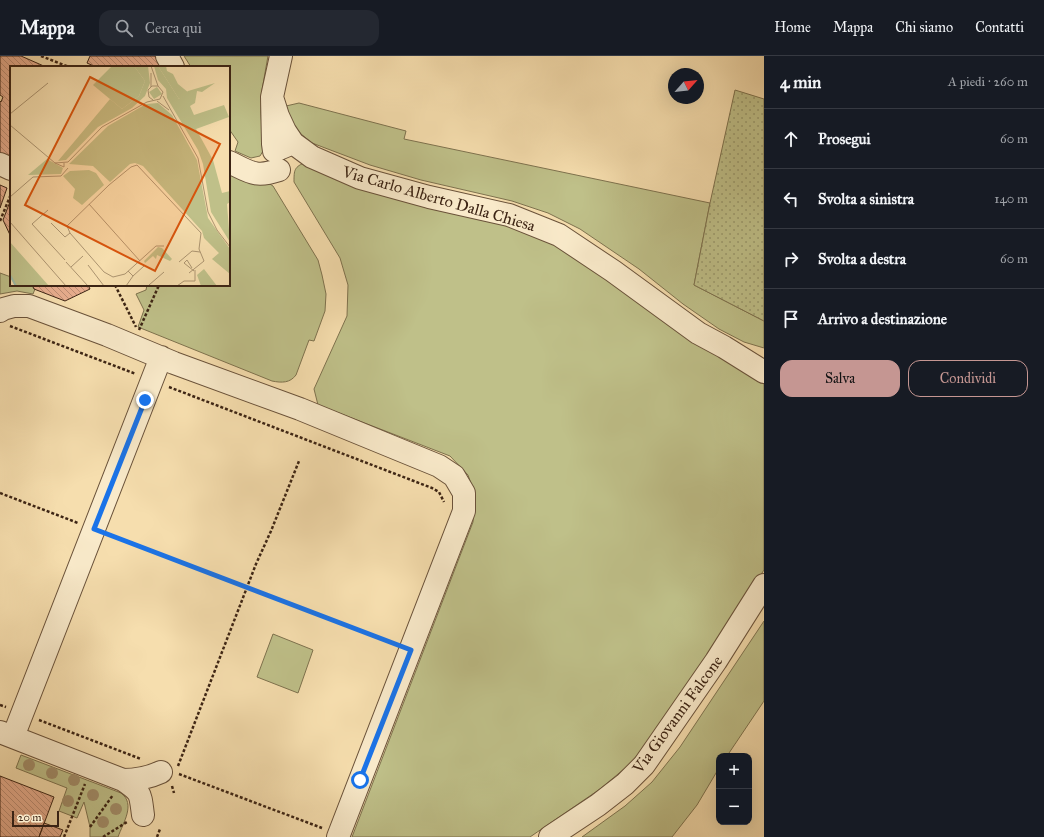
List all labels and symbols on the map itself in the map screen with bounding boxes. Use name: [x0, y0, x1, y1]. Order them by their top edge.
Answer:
inset map: [10, 66, 230, 286]
north arrow: [668, 68, 704, 104]
street label: Via Carlo Alberto Dalla Chiesa: [339, 162, 538, 235]
route end: [136, 391, 154, 409]
street label: Via Giovanni Falcone: [628, 652, 727, 778]
route start: [351, 771, 369, 789]
scale bar: [12, 809, 59, 828]

